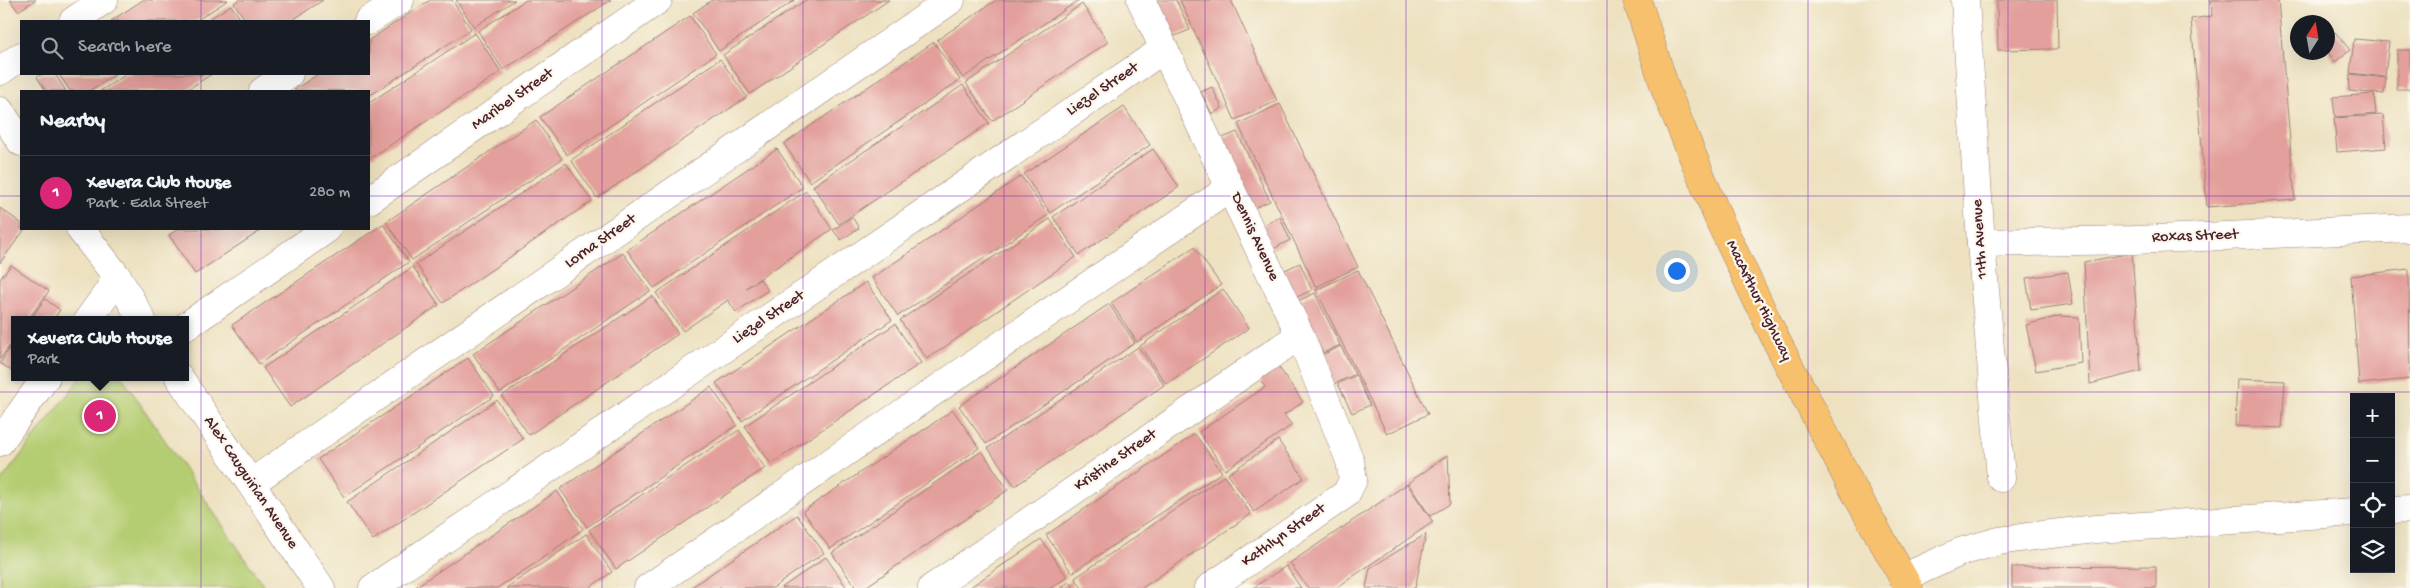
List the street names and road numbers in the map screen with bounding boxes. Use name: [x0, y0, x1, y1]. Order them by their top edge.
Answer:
street label: Liezel Street: [1063, 58, 1144, 121]
street label: Maribel Street: [468, 64, 559, 135]
street label: Dennis Avenue: [1225, 189, 1283, 285]
street label: 11th Avenue: [1969, 198, 1993, 281]
street label: Lorna Street: [562, 210, 642, 274]
street label: Roxas Street: [2152, 226, 2240, 248]
street label: MacArthur Highway: [1721, 237, 1796, 365]
street label: Liezel Street: [729, 286, 810, 349]
street label: Alex Cauguirian Avenue: [198, 413, 302, 554]
street label: Kristine Street: [1071, 425, 1162, 496]
street label: Kathlyn Street: [1238, 499, 1331, 572]

